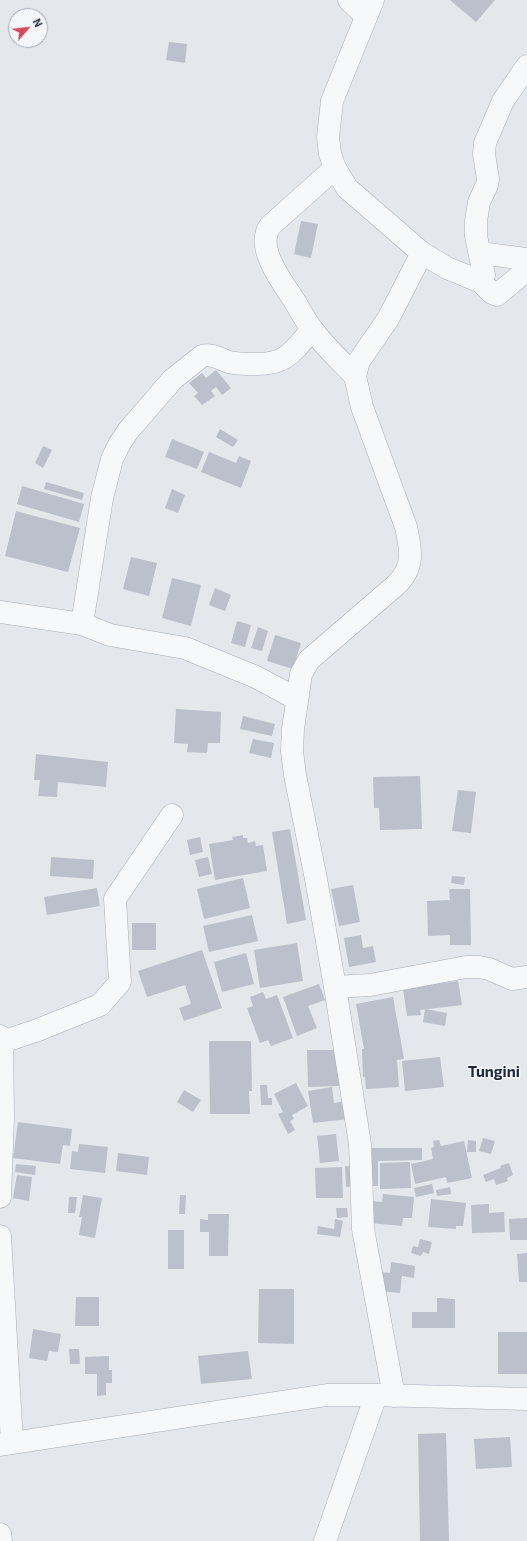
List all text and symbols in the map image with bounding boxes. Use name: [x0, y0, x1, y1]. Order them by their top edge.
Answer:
north arrow: [8, 8, 48, 48]
text: N: [31, 16, 46, 29]
district label: Tungini: [468, 1063, 520, 1081]

